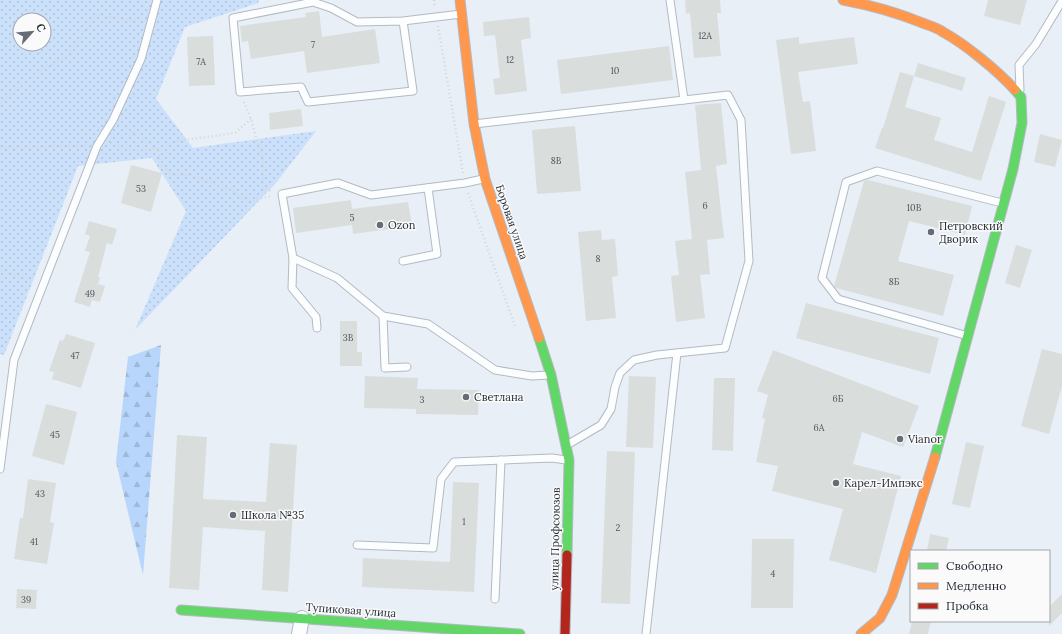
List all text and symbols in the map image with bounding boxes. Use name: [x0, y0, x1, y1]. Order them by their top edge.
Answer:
north arrow: [12, 12, 52, 52]
text: С: [33, 21, 49, 34]
house number: 12А: [698, 30, 712, 41]
house number: 7: [311, 39, 315, 50]
house number: 12: [506, 54, 514, 65]
house number: 7А: [196, 56, 206, 67]
house number: 10: [611, 65, 620, 76]
house number: 8В: [551, 155, 562, 166]
house number: 53: [136, 183, 146, 194]
street label: Боровая улица: [493, 183, 531, 262]
house number: 6: [702, 200, 708, 211]
house number: 10В: [907, 202, 922, 213]
house number: 5: [350, 212, 355, 223]
place label: Ozon: [388, 218, 416, 232]
place label: Петровский Дворик: [939, 219, 1003, 246]
marker: Ozon: [375, 220, 385, 230]
marker: Петровский Дворик: [926, 227, 936, 237]
house number: 8: [595, 253, 601, 264]
house number: 8Б: [889, 276, 900, 287]
house number: 49: [85, 288, 95, 299]
house number: 3В: [343, 332, 354, 343]
house number: 47: [70, 350, 80, 361]
place label: Светлана: [474, 390, 524, 404]
marker: Светлана: [461, 392, 471, 402]
house number: 6Б: [833, 393, 844, 404]
house number: 3: [419, 394, 425, 405]
house number: 6А: [814, 422, 825, 433]
house number: 45: [50, 429, 60, 440]
place label: Vianor: [907, 432, 942, 446]
marker: Vianor: [895, 434, 905, 444]
place label: Карел-Импэкс: [844, 476, 923, 490]
marker: Карел-Импэкс: [831, 478, 841, 488]
street label: улица Профсоюзов: [547, 487, 563, 591]
house number: 43: [35, 488, 45, 499]
place label: Школа №35: [241, 508, 304, 522]
marker: Школа №35: [228, 510, 238, 520]
house number: 1: [462, 516, 466, 527]
house number: 2: [616, 522, 621, 533]
house number: 41: [30, 536, 38, 547]
legend: [910, 550, 1050, 622]
text: Свободно: [946, 558, 1003, 573]
house number: 4: [771, 568, 776, 579]
text: Медленно: [946, 578, 1006, 593]
house number: 39: [21, 594, 31, 605]
text: Пробка: [946, 598, 988, 613]
street label: Тупиковая улица: [305, 600, 397, 620]

